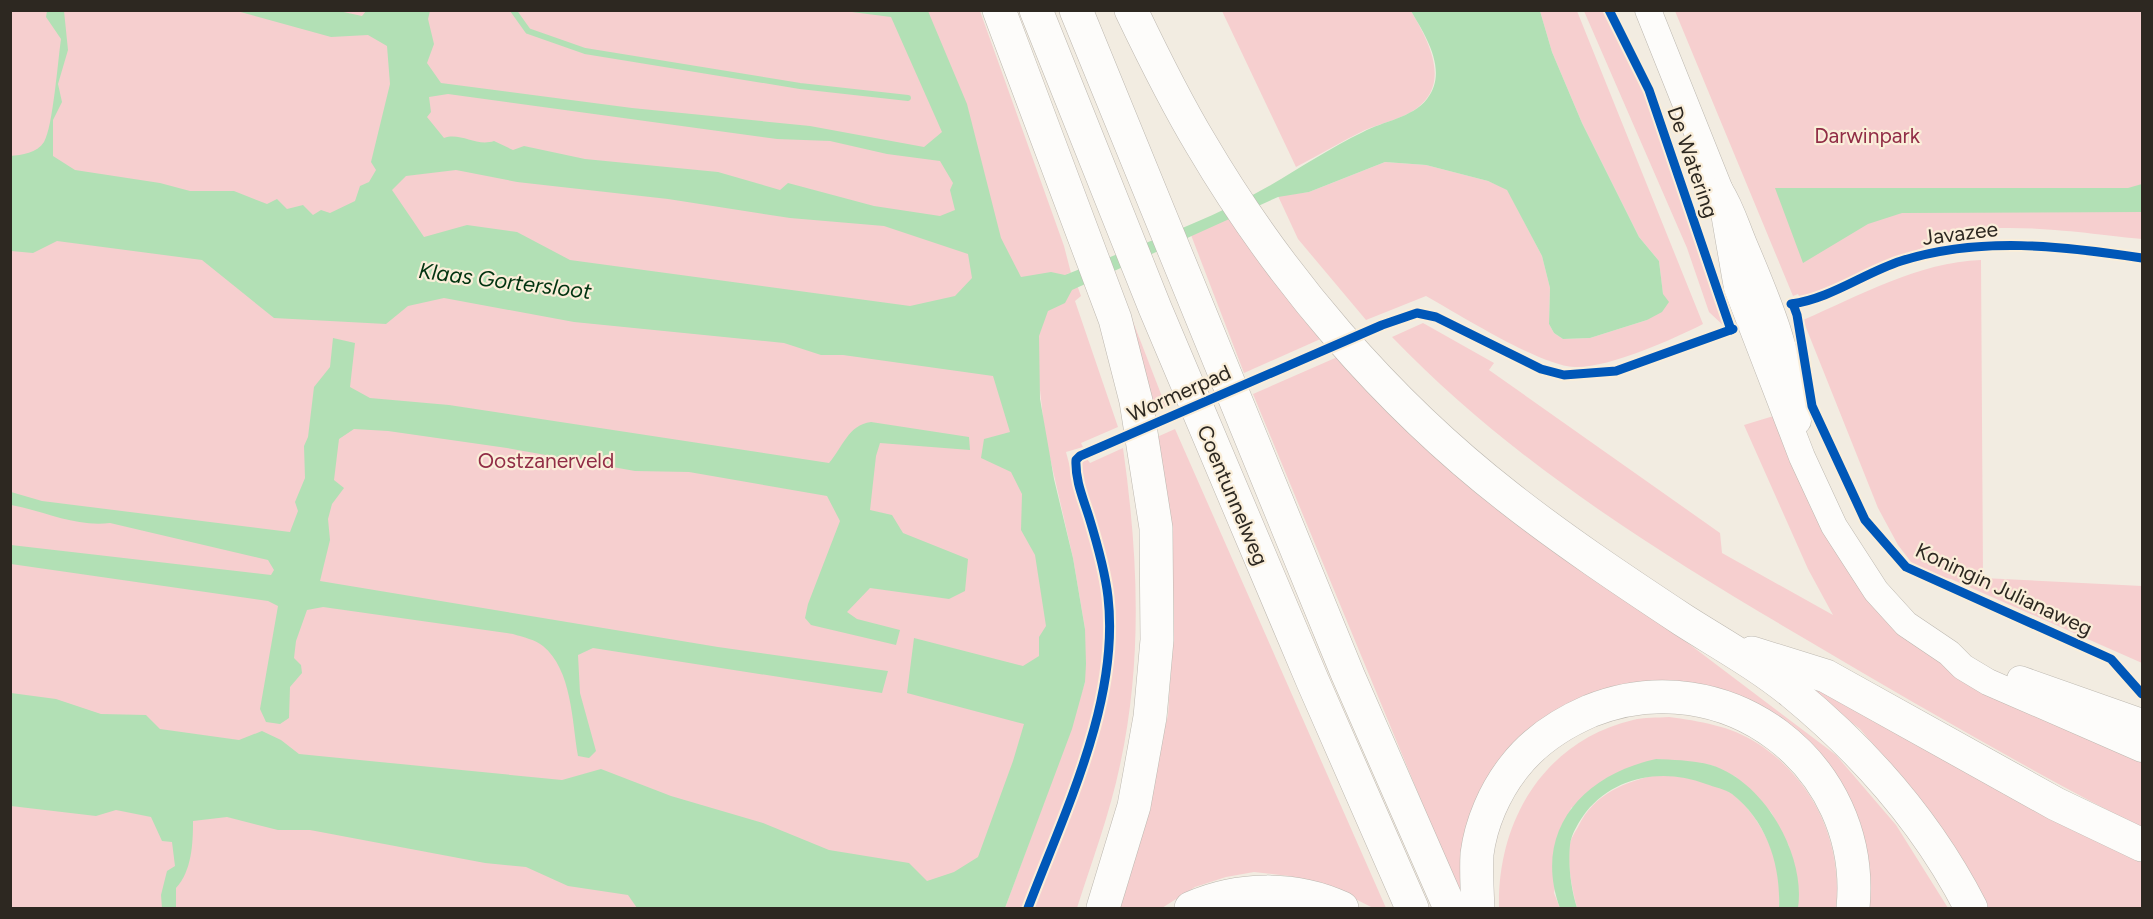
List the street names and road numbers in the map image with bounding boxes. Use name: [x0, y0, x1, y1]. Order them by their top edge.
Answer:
street label: De Watering: [1662, 103, 1724, 221]
street label: Javazee: [1921, 216, 1999, 250]
street label: Wormerpad: [1123, 359, 1235, 427]
street label: Coentunnelweg: [1192, 421, 1274, 569]
street label: Koningin Julianaweg: [1912, 537, 2096, 641]

